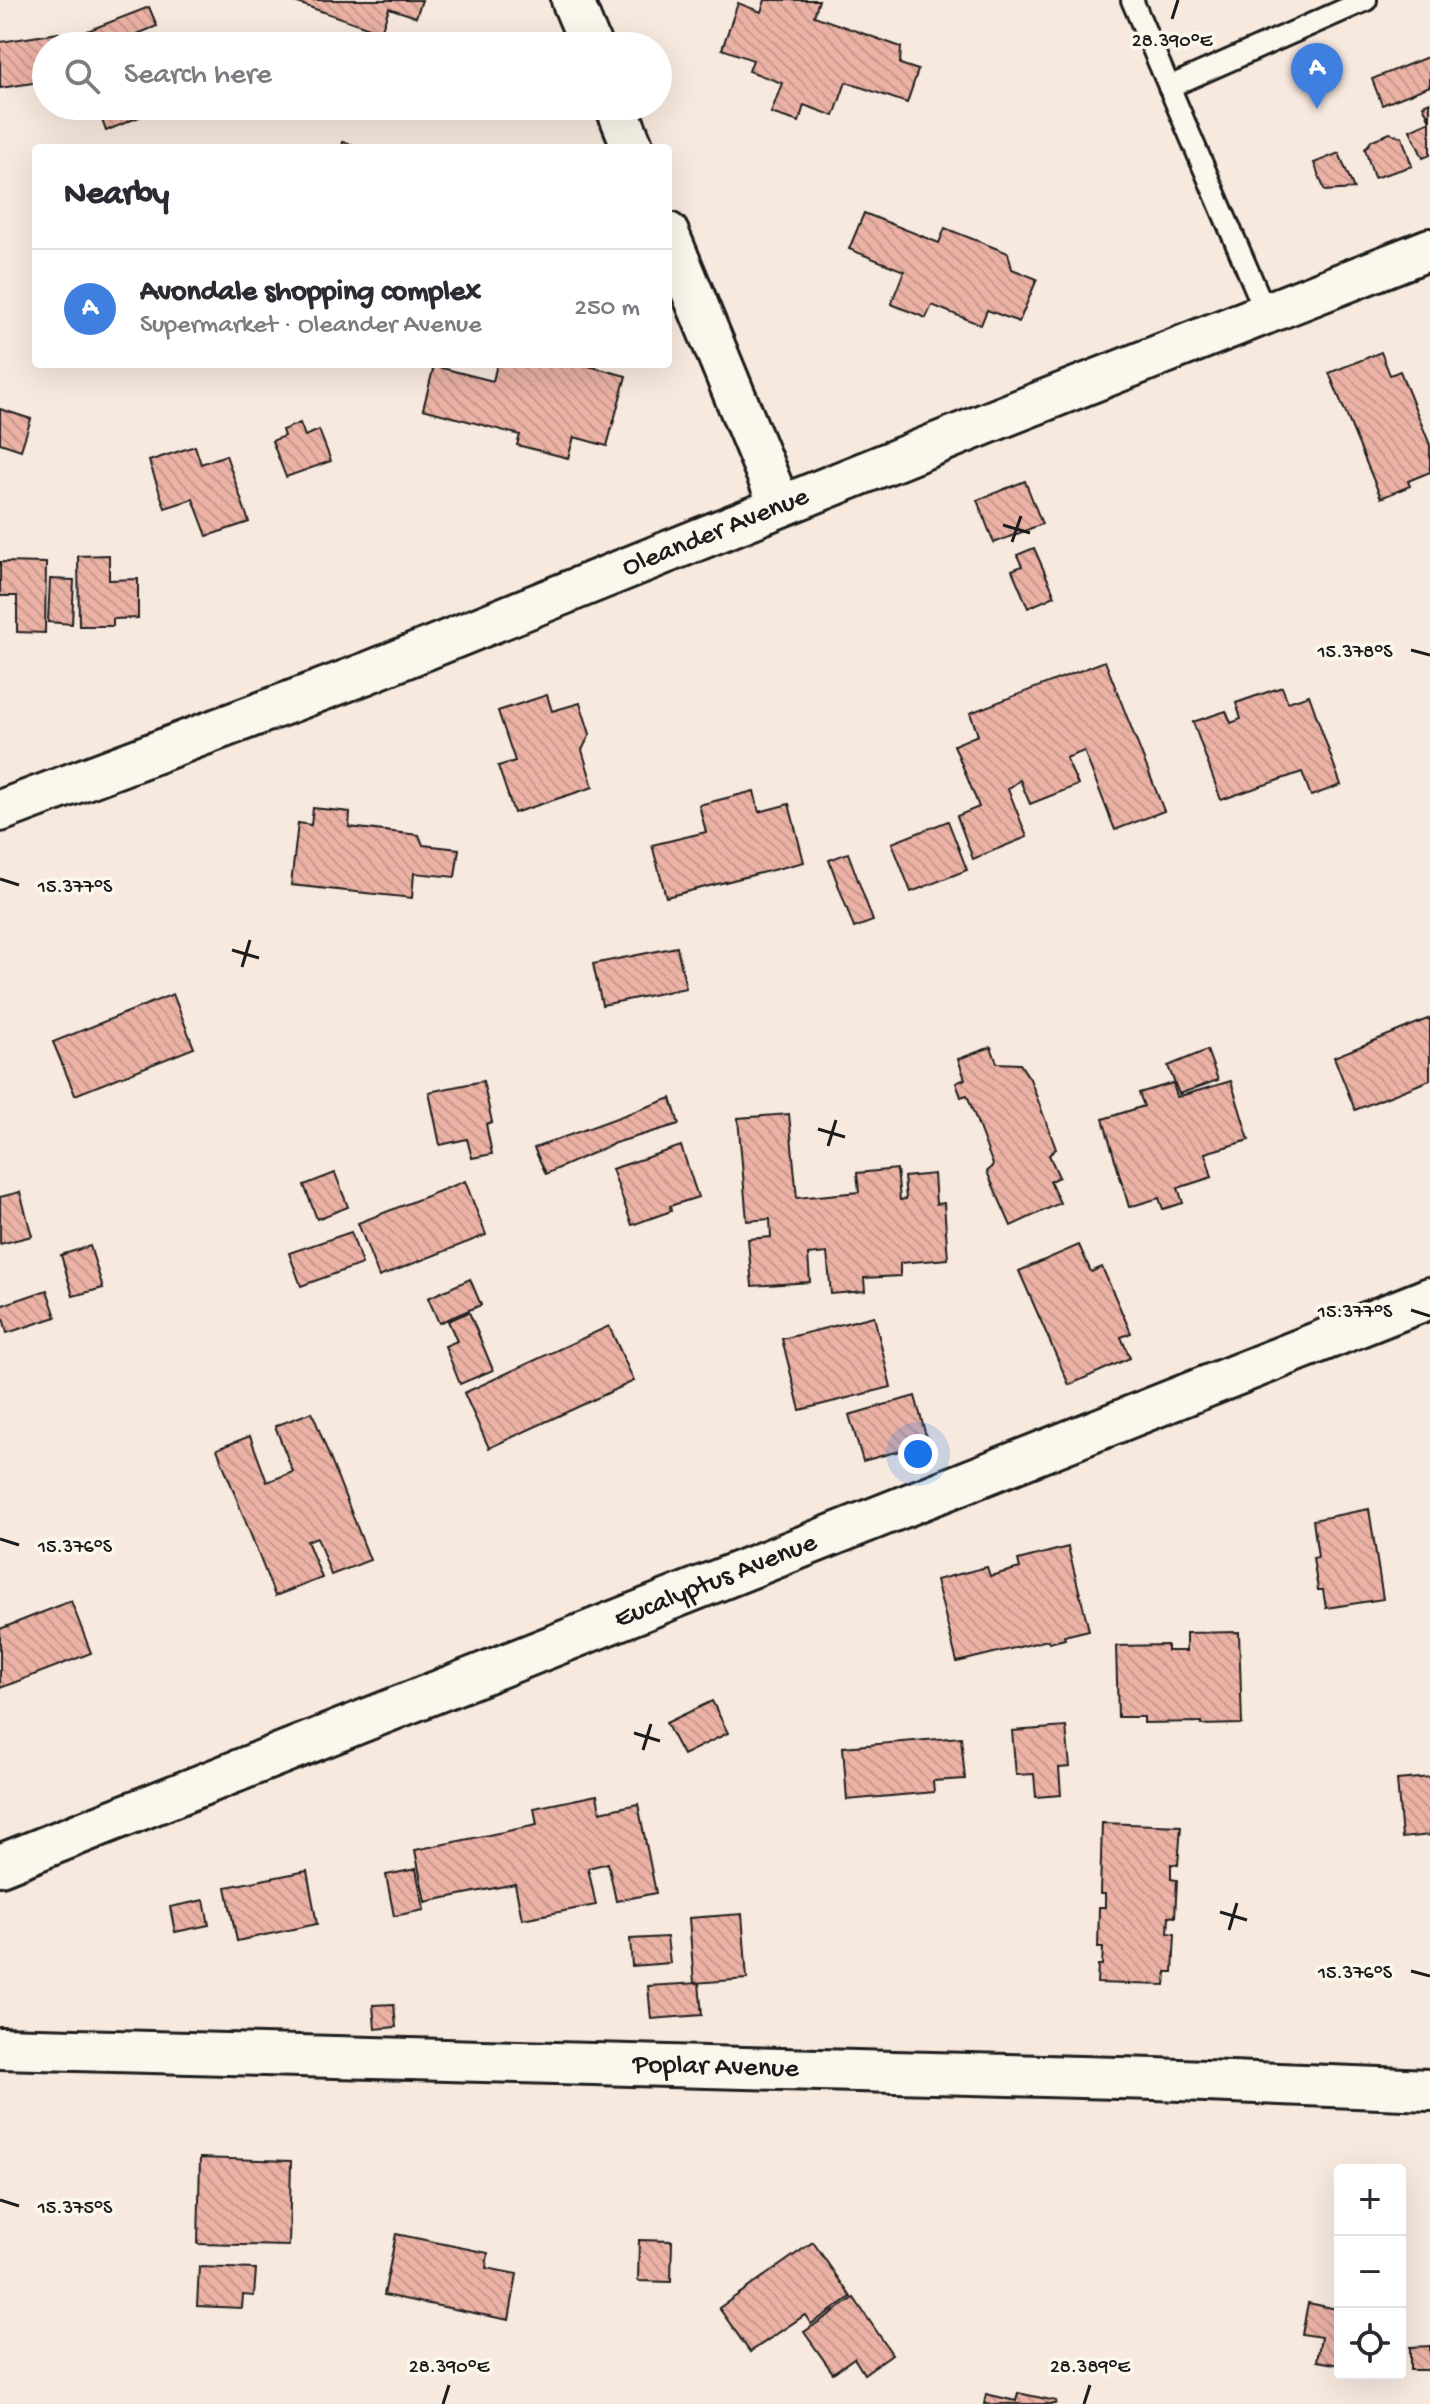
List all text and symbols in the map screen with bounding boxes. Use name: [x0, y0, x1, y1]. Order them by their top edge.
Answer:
text: 28.390°E: [1132, 31, 1214, 54]
search box: [32, 32, 672, 120]
pin: A: [1291, 43, 1343, 109]
icon: search: [60, 54, 104, 98]
text: Search here: [124, 59, 272, 94]
text: Nearby: [64, 176, 169, 216]
text: Avondale shopping complex: [140, 276, 481, 311]
text: A: [82, 294, 98, 325]
text: 250 m: [574, 294, 640, 325]
text: Supermarket · Oleander Avenue: [140, 311, 482, 342]
street label: Oleander Avenue: [618, 480, 814, 585]
text: 15.378°S: [1317, 642, 1393, 665]
text: 15.377°S: [37, 877, 113, 900]
text: 15.377°S: [1317, 1302, 1393, 1325]
your location: [898, 1434, 938, 1474]
street label: Eucalyptus Avenue: [610, 1526, 822, 1636]
text: 15.376°S: [37, 1537, 113, 1560]
text: 15.376°S: [1317, 1963, 1393, 1986]
street label: Poplar Avenue: [631, 2048, 800, 2086]
map controls: [1334, 2164, 1406, 2380]
button: +: [1334, 2164, 1406, 2236]
text: 15.375°S: [37, 2198, 113, 2221]
button: −: [1334, 2236, 1406, 2308]
button: locate: [1334, 2308, 1406, 2380]
text: 28.390°E: [409, 2357, 491, 2380]
text: 28.389°E: [1050, 2357, 1131, 2380]

